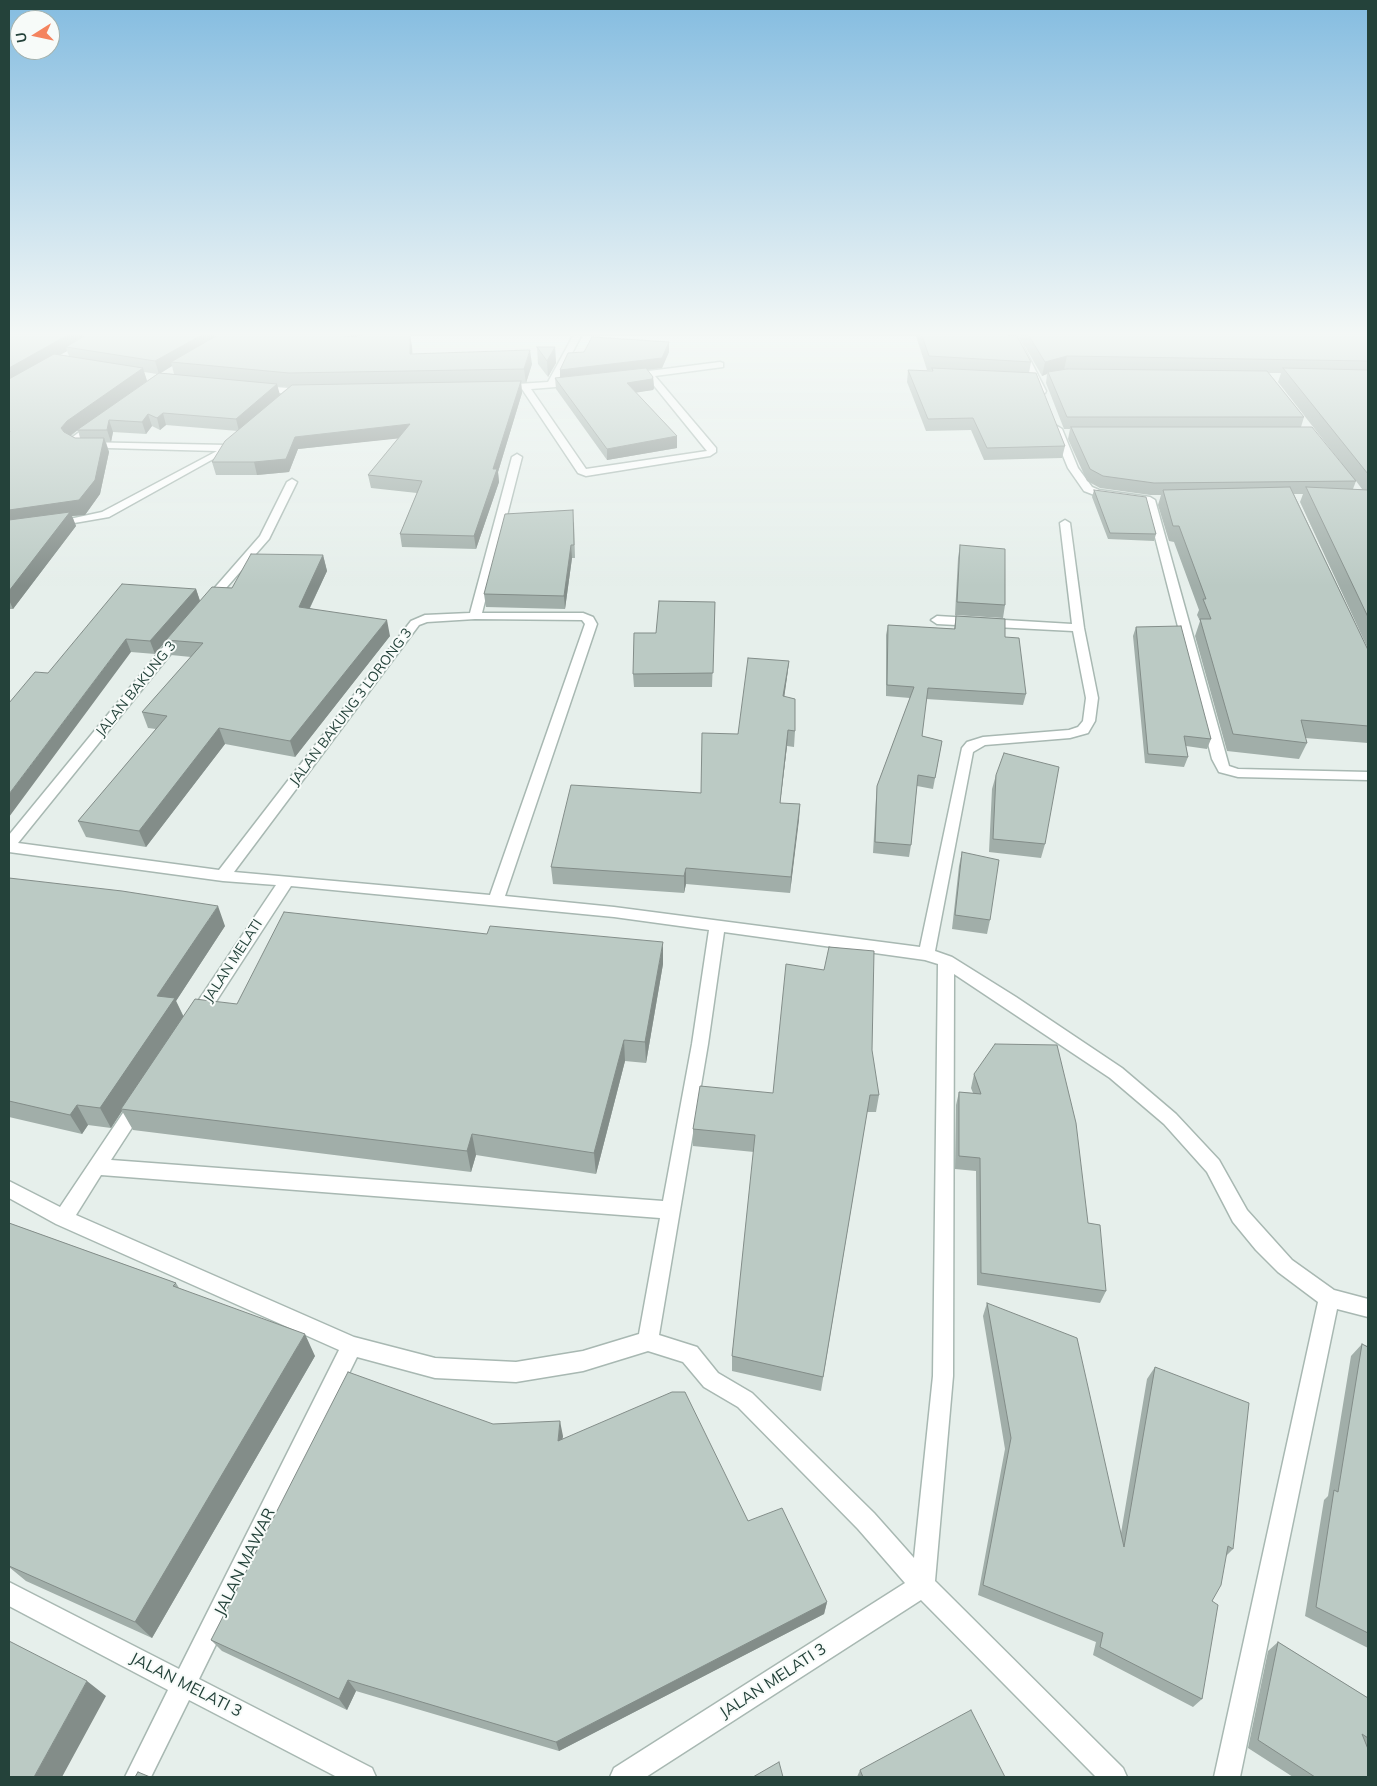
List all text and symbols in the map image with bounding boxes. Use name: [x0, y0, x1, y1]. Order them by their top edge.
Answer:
north arrow: [10, 10, 60, 60]
text: U: [11, 31, 31, 44]
street label: JALAN BAKUNG 3 LORONG 3: [286, 625, 416, 789]
street label: JALAN BAKUNG 3: [92, 638, 180, 740]
street label: JALAN MELATI: [200, 916, 266, 1006]
street label: JALAN MAWAR: [211, 1505, 279, 1619]
street label: JALAN MELATI 3: [716, 1639, 830, 1723]
street label: JALAN MELATI 3: [127, 1649, 245, 1721]

